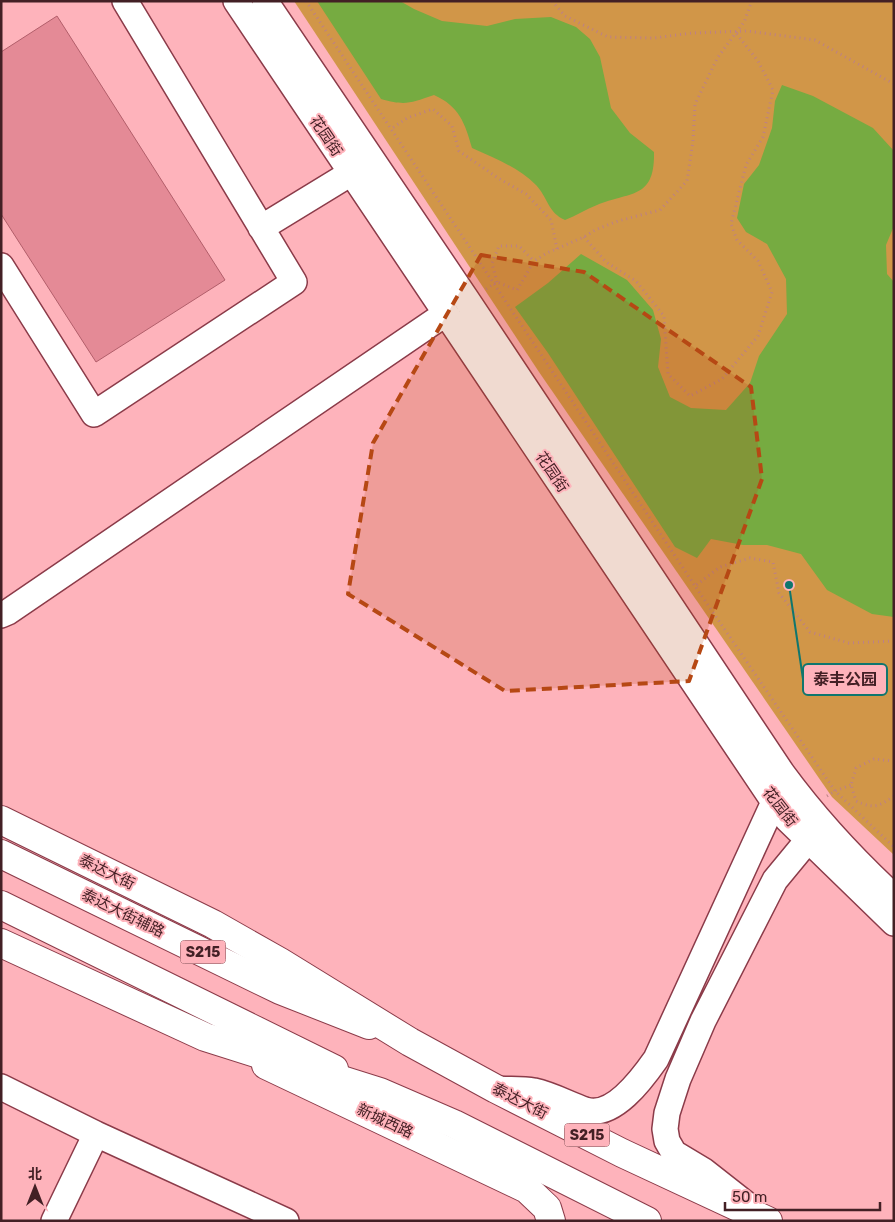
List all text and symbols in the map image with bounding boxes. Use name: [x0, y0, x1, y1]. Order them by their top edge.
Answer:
street label: 花园街: [306, 112, 346, 160]
street label: 花园街: [532, 448, 572, 496]
callout: 泰丰公园: [803, 664, 887, 695]
text: 泰丰公园: [813, 670, 877, 689]
street label: 花园街: [759, 784, 801, 830]
street label: 泰达大街: [76, 851, 138, 893]
street label: 泰达大街辅路: [79, 885, 167, 941]
road number: S215: [180, 940, 226, 964]
street label: 泰达大街: [489, 1079, 551, 1123]
street label: 新城西路: [354, 1100, 416, 1142]
road number: S215: [564, 1124, 610, 1146]
north arrow: [10, 1162, 60, 1212]
text: 北: [28, 1166, 42, 1183]
scale bar: [725, 1180, 880, 1212]
text: 50 m: [732, 1188, 767, 1206]

